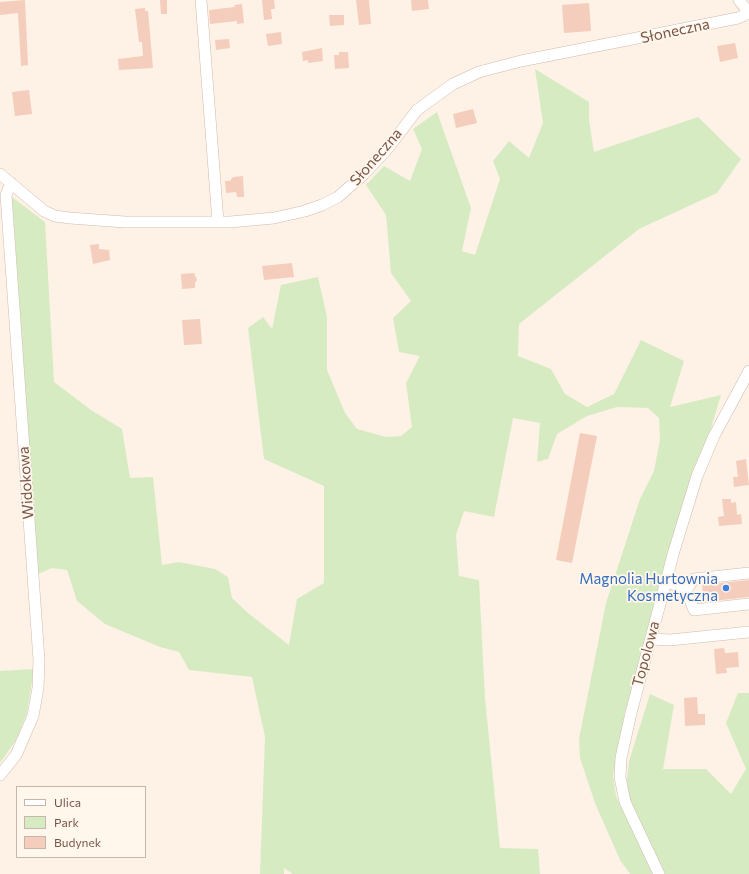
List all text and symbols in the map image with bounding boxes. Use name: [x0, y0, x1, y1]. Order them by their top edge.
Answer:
street label: Słoneczna: [639, 15, 711, 47]
street label: Słoneczna: [346, 125, 406, 189]
street label: Widokowa: [14, 446, 38, 520]
place label: Magnolia Hurtownia Kosmetyczna: [579, 570, 718, 605]
marker: Magnolia Hurtownia Kosmetyczna: [721, 583, 731, 593]
street label: Topolowa: [629, 619, 663, 689]
legend: [16, 786, 146, 858]
text: Ulica: [54, 795, 81, 809]
text: Park: [54, 815, 79, 829]
text: Budynek: [54, 835, 101, 849]

